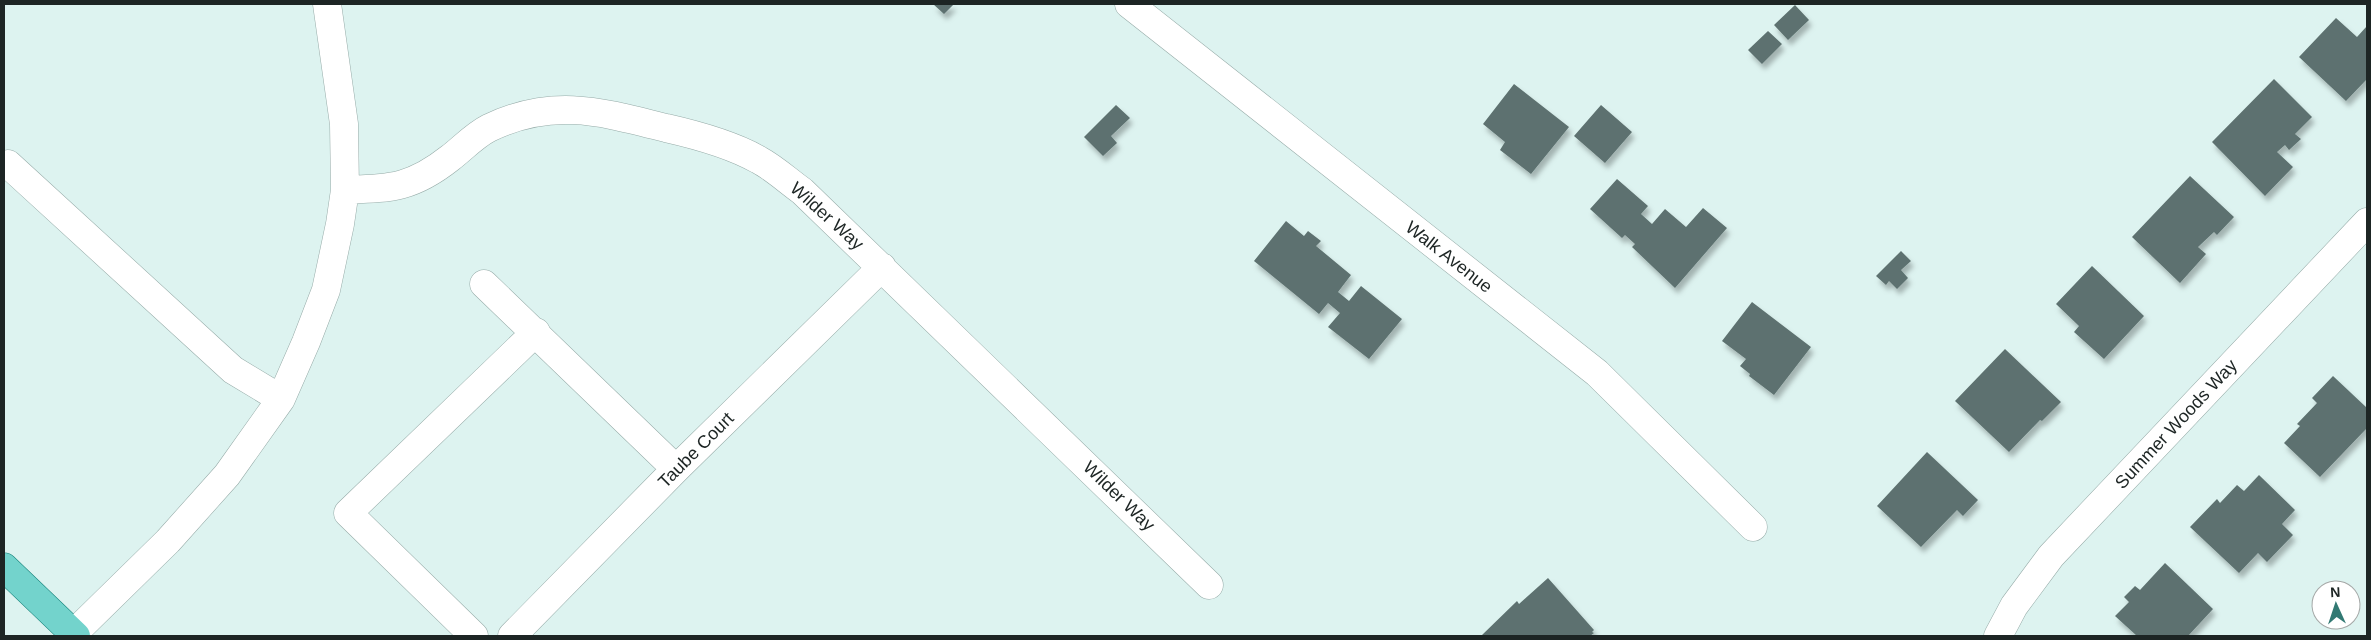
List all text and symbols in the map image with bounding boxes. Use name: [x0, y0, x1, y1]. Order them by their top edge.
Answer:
street label: Wilder Way: [786, 178, 868, 254]
street label: Walk Avenue: [1402, 217, 1496, 297]
street label: Summer Woods Way: [2111, 355, 2241, 493]
street label: Taube Court: [654, 408, 738, 492]
street label: Wilder Way: [1079, 457, 1159, 535]
north arrow: [2311, 580, 2361, 630]
text: N: [2330, 584, 2341, 600]

